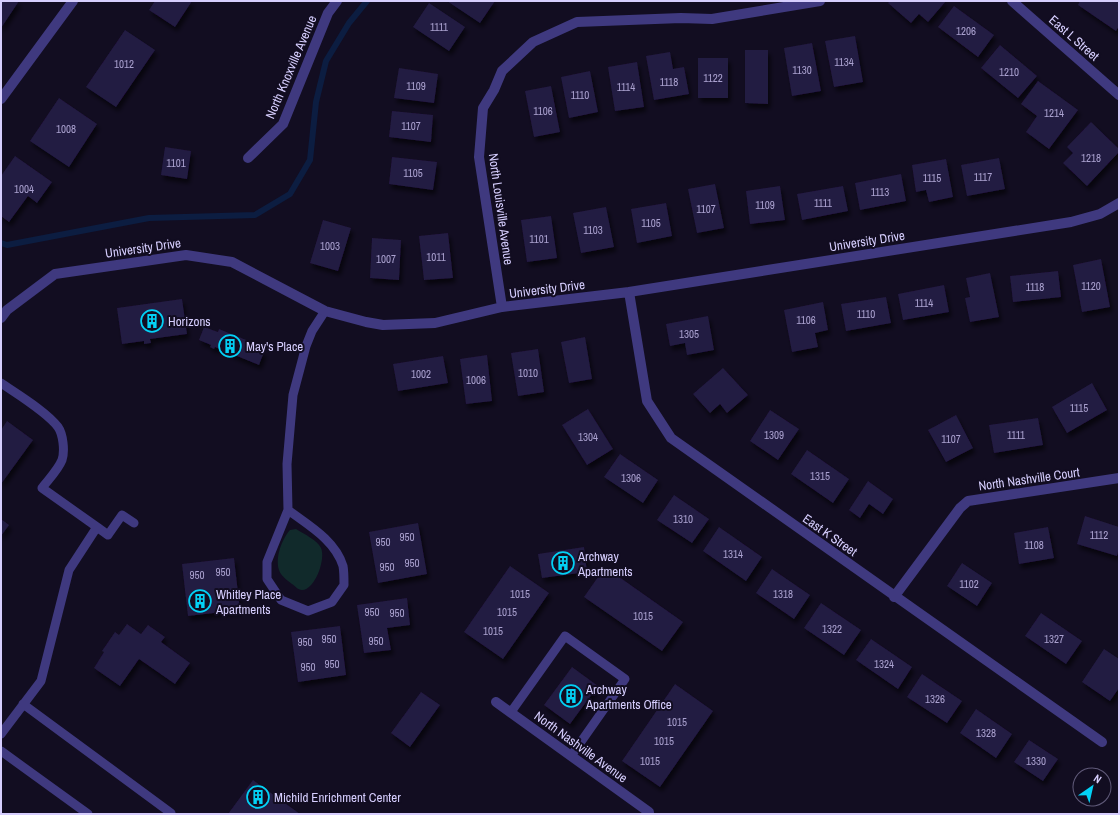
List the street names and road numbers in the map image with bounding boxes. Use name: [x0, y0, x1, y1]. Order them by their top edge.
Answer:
street label: East L Street: [1045, 11, 1103, 65]
street label: North Knoxville Avenue: [262, 13, 320, 121]
street label: North Louisville Avenue: [485, 152, 517, 266]
street label: University Drive: [828, 227, 906, 255]
street label: University Drive: [104, 234, 182, 262]
street label: University Drive: [508, 276, 586, 302]
street label: North Nashville Court: [977, 463, 1081, 495]
street label: East K Street: [799, 510, 861, 560]
street label: North Nashville Avenue: [531, 707, 631, 787]

